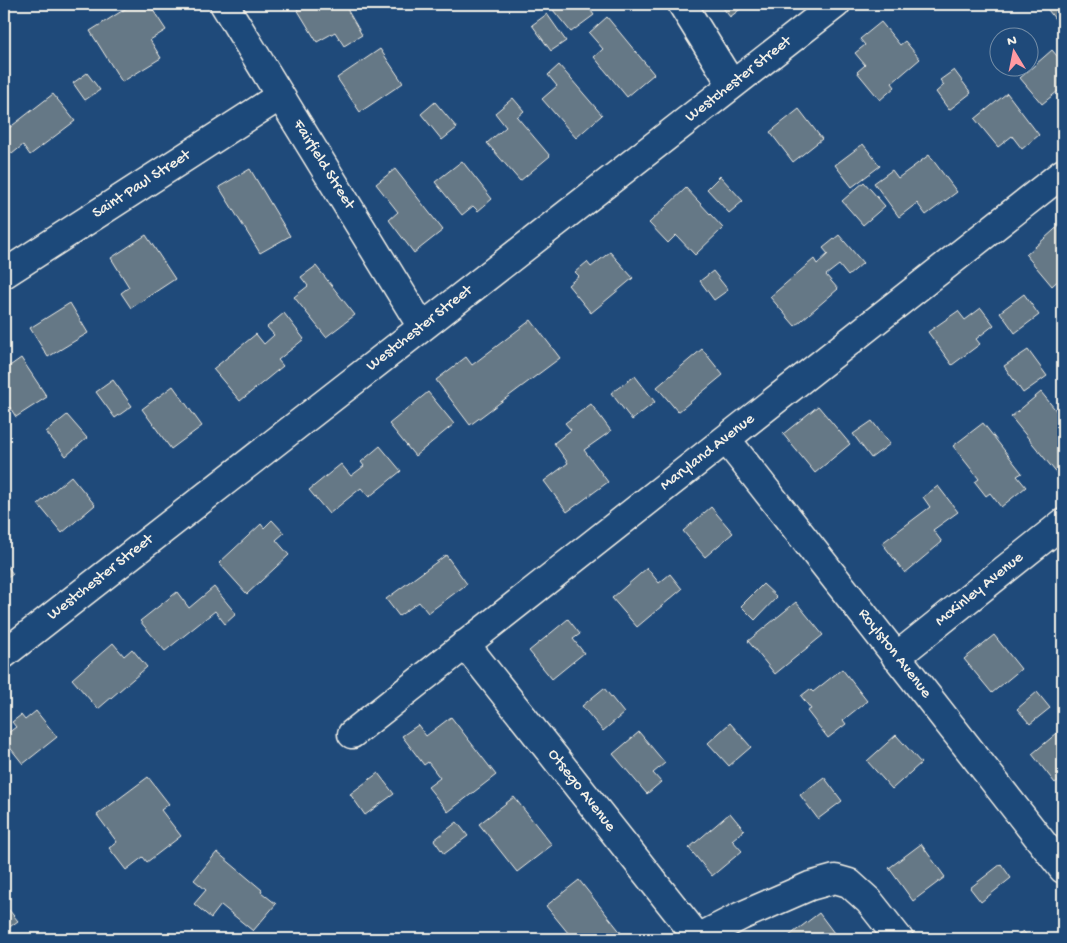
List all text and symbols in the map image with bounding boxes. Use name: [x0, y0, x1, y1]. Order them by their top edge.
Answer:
north arrow: [990, 28, 1040, 78]
street label: Westchester Street: [682, 32, 797, 127]
text: N: [1006, 32, 1018, 51]
street label: Fairfield Street: [287, 116, 359, 215]
street label: Saint Paul Street: [89, 145, 196, 224]
street label: Westchester Street: [363, 281, 478, 376]
street label: Maryland Avenue: [657, 410, 760, 496]
street label: Westchester Street: [44, 530, 159, 625]
street label: McKinley Avenue: [932, 548, 1029, 631]
street label: Roylston Avenue: [853, 605, 935, 703]
street label: Otsego Avenue: [543, 746, 620, 837]

